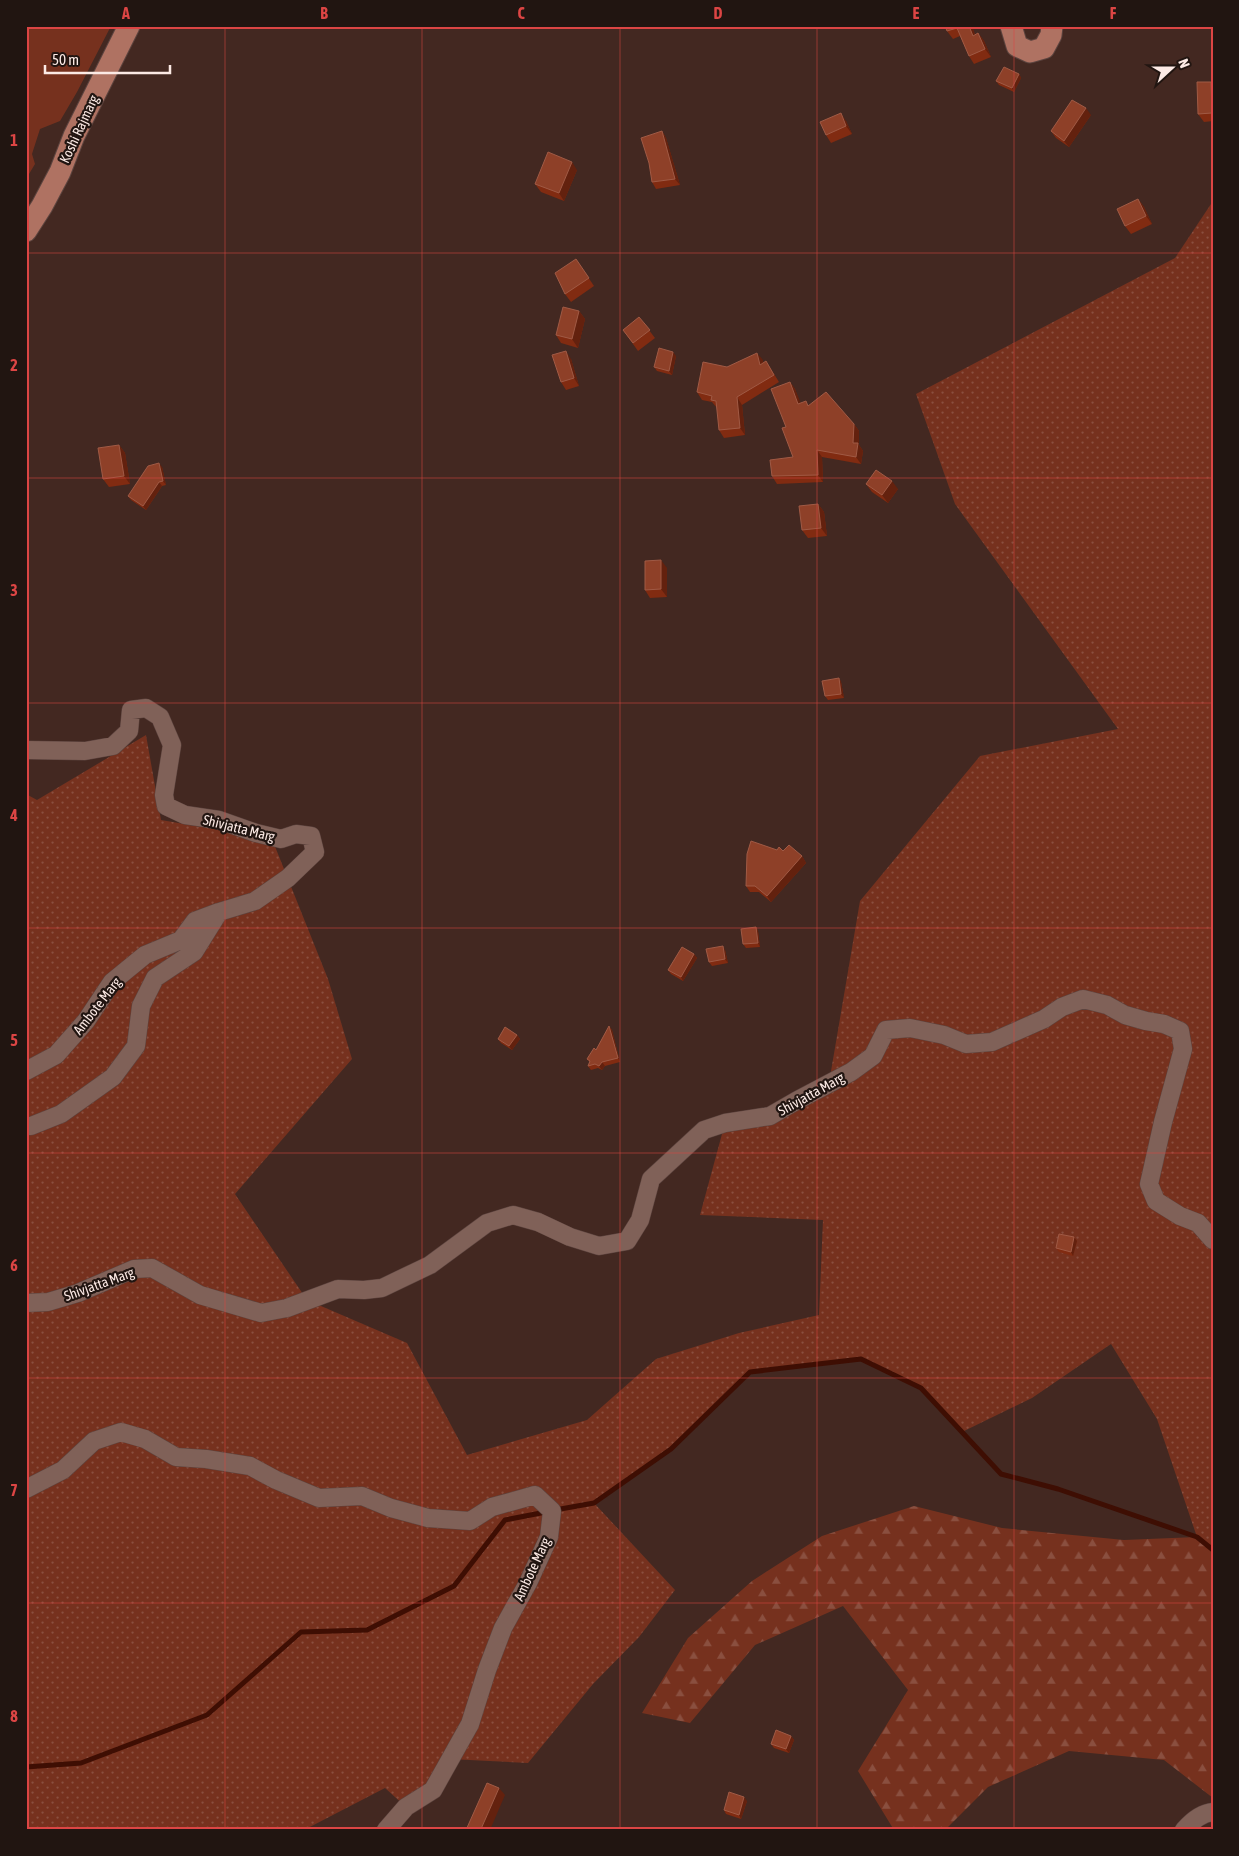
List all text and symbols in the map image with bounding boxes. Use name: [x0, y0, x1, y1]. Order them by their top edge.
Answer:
text: A: [121, 4, 130, 22]
text: B: [320, 4, 328, 22]
text: C: [517, 4, 525, 22]
text: D: [714, 4, 723, 22]
text: E: [913, 4, 920, 22]
text: F: [1110, 4, 1117, 22]
scale bar: [45, 42, 170, 74]
north arrow: [1146, 42, 1196, 92]
text: 50 m: [52, 51, 79, 68]
text: N: [1175, 57, 1193, 70]
street label: Koshi Rajmarg: [56, 92, 102, 166]
text: 1: [10, 131, 18, 149]
text: 2: [10, 356, 18, 374]
text: 3: [10, 581, 18, 599]
text: 4: [9, 806, 18, 824]
street label: Shivjatta Marg: [201, 811, 277, 845]
street label: Ambote Marg: [70, 974, 124, 1038]
text: 5: [10, 1031, 18, 1049]
street label: Shivjatta Marg: [775, 1069, 847, 1119]
text: 6: [10, 1256, 18, 1274]
street label: Shivjatta Marg: [62, 1264, 136, 1304]
text: 7: [10, 1481, 18, 1499]
street label: Ambote Marg: [510, 1535, 554, 1603]
text: 8: [10, 1707, 18, 1725]

